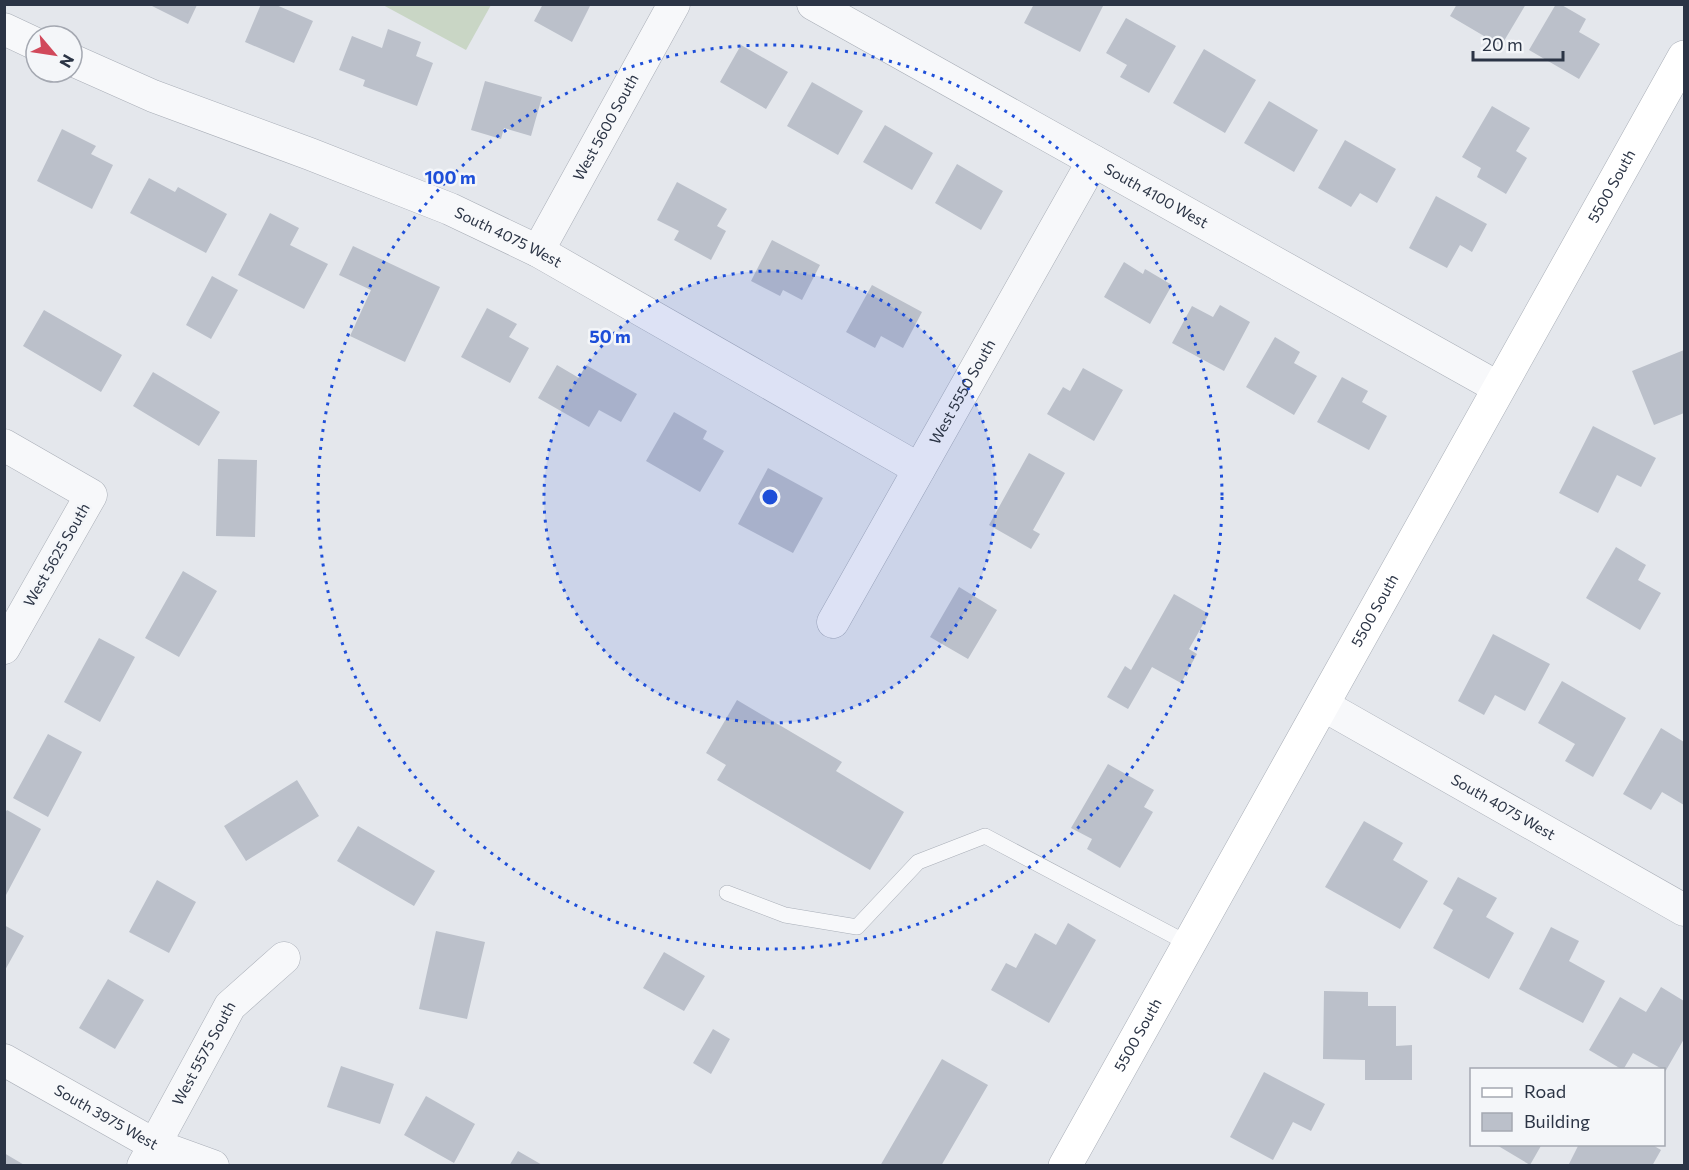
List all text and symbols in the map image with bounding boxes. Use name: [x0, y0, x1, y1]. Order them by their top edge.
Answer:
north arrow: [24, 24, 84, 84]
scale bar: [1473, 24, 1563, 62]
text: 20 m: [1482, 33, 1523, 55]
text: N: [56, 52, 79, 71]
street label: West 5600 South: [569, 70, 642, 184]
street label: 5500 South: [1583, 146, 1638, 225]
street label: South 4100 West: [1101, 159, 1212, 231]
text: 100 m: [424, 166, 476, 188]
street label: South 4075 West: [452, 203, 565, 271]
text: 50 m: [589, 325, 631, 347]
street label: West 5550 South: [925, 336, 999, 447]
centre of rings: [760, 487, 780, 507]
street label: West 5625 South: [19, 500, 93, 609]
street label: 5500 South: [1347, 571, 1402, 650]
street label: South 4075 West: [1448, 770, 1559, 843]
street label: 5500 South: [1110, 995, 1165, 1074]
street label: West 5575 South: [168, 998, 239, 1108]
legend: [1470, 1068, 1665, 1146]
street label: South 3975 West: [52, 1080, 161, 1153]
text: Road: [1524, 1080, 1566, 1102]
text: Building: [1524, 1110, 1590, 1132]

